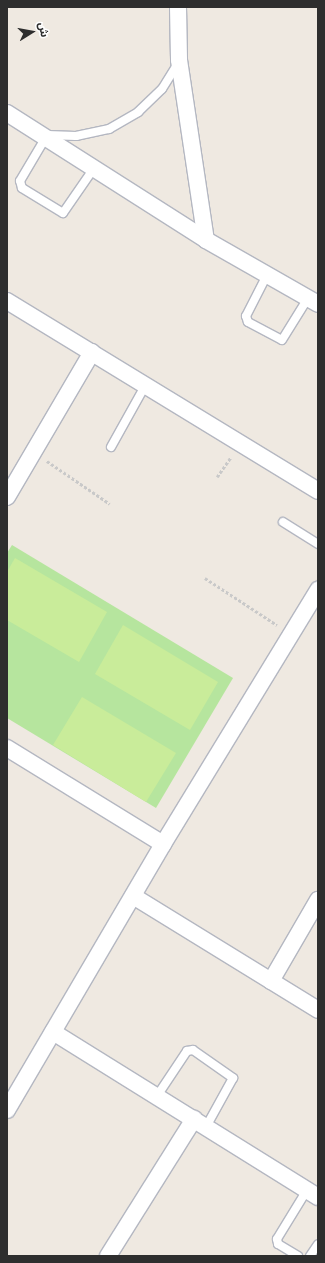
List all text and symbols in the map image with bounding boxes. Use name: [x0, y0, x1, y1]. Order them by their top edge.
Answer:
north arrow: [12, 12, 52, 52]
text: ش: [36, 21, 51, 38]

